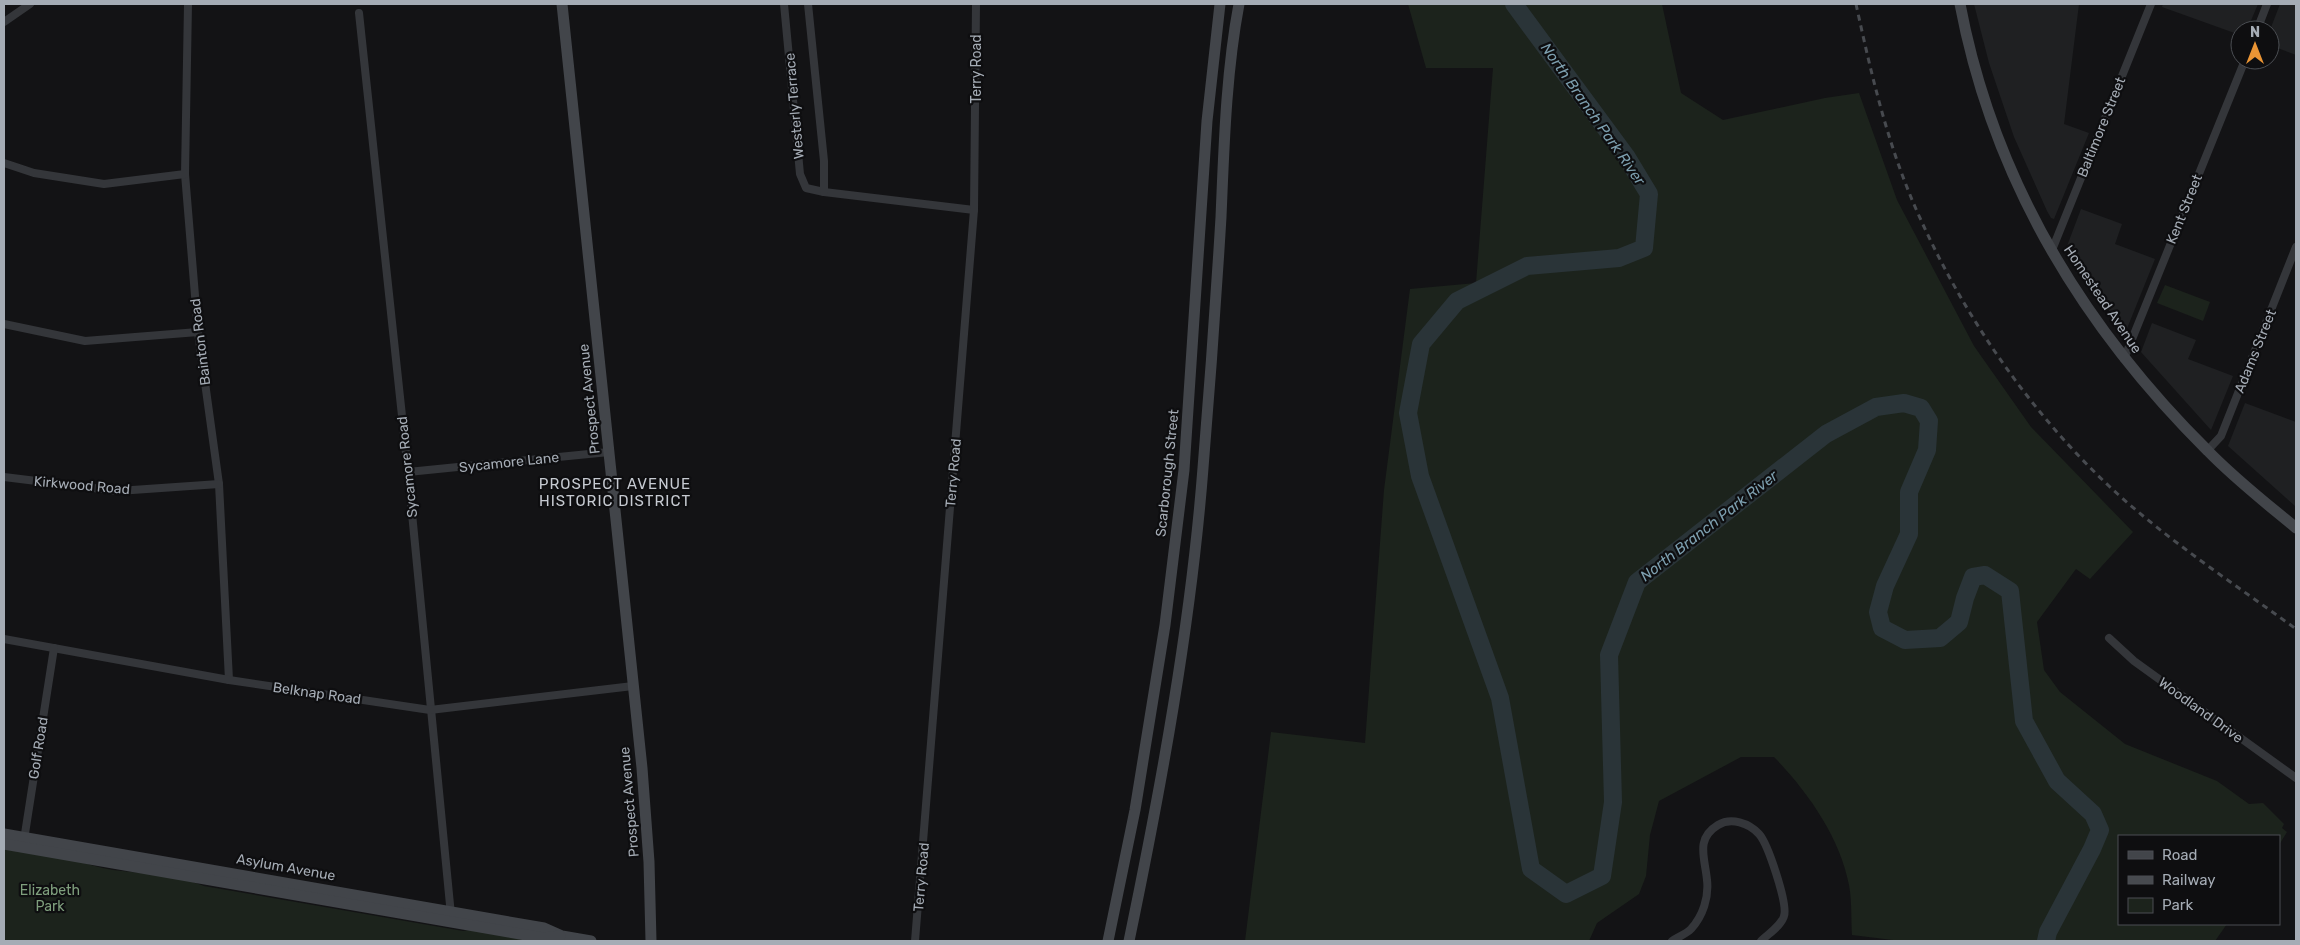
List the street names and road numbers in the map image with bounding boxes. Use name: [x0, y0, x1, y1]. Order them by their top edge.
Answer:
street label: Terry Road: [968, 34, 985, 104]
street label: Westerly Terrace: [781, 52, 808, 160]
street label: Baltimore Street: [2074, 74, 2130, 180]
street label: Kent Street: [2163, 171, 2206, 246]
street label: Homestead Avenue: [2060, 242, 2145, 357]
street label: Bainton Road: [187, 298, 214, 386]
street label: Adams Street: [2231, 306, 2280, 396]
street label: Prospect Avenue: [575, 343, 604, 455]
street label: Scarborough Street: [1152, 408, 1183, 538]
street label: Sycamore Road: [394, 415, 421, 518]
street label: Terry Road: [942, 438, 965, 508]
street label: Sycamore Lane: [458, 449, 560, 476]
street label: Kirkwood Road: [33, 473, 131, 498]
street label: Woodland Drive: [2155, 674, 2246, 747]
street label: Belknap Road: [272, 679, 362, 708]
street label: Golf Road: [25, 716, 52, 780]
street label: Prospect Avenue: [616, 746, 643, 858]
street label: Terry Road: [910, 842, 933, 912]
street label: Asylum Avenue: [235, 850, 337, 885]

